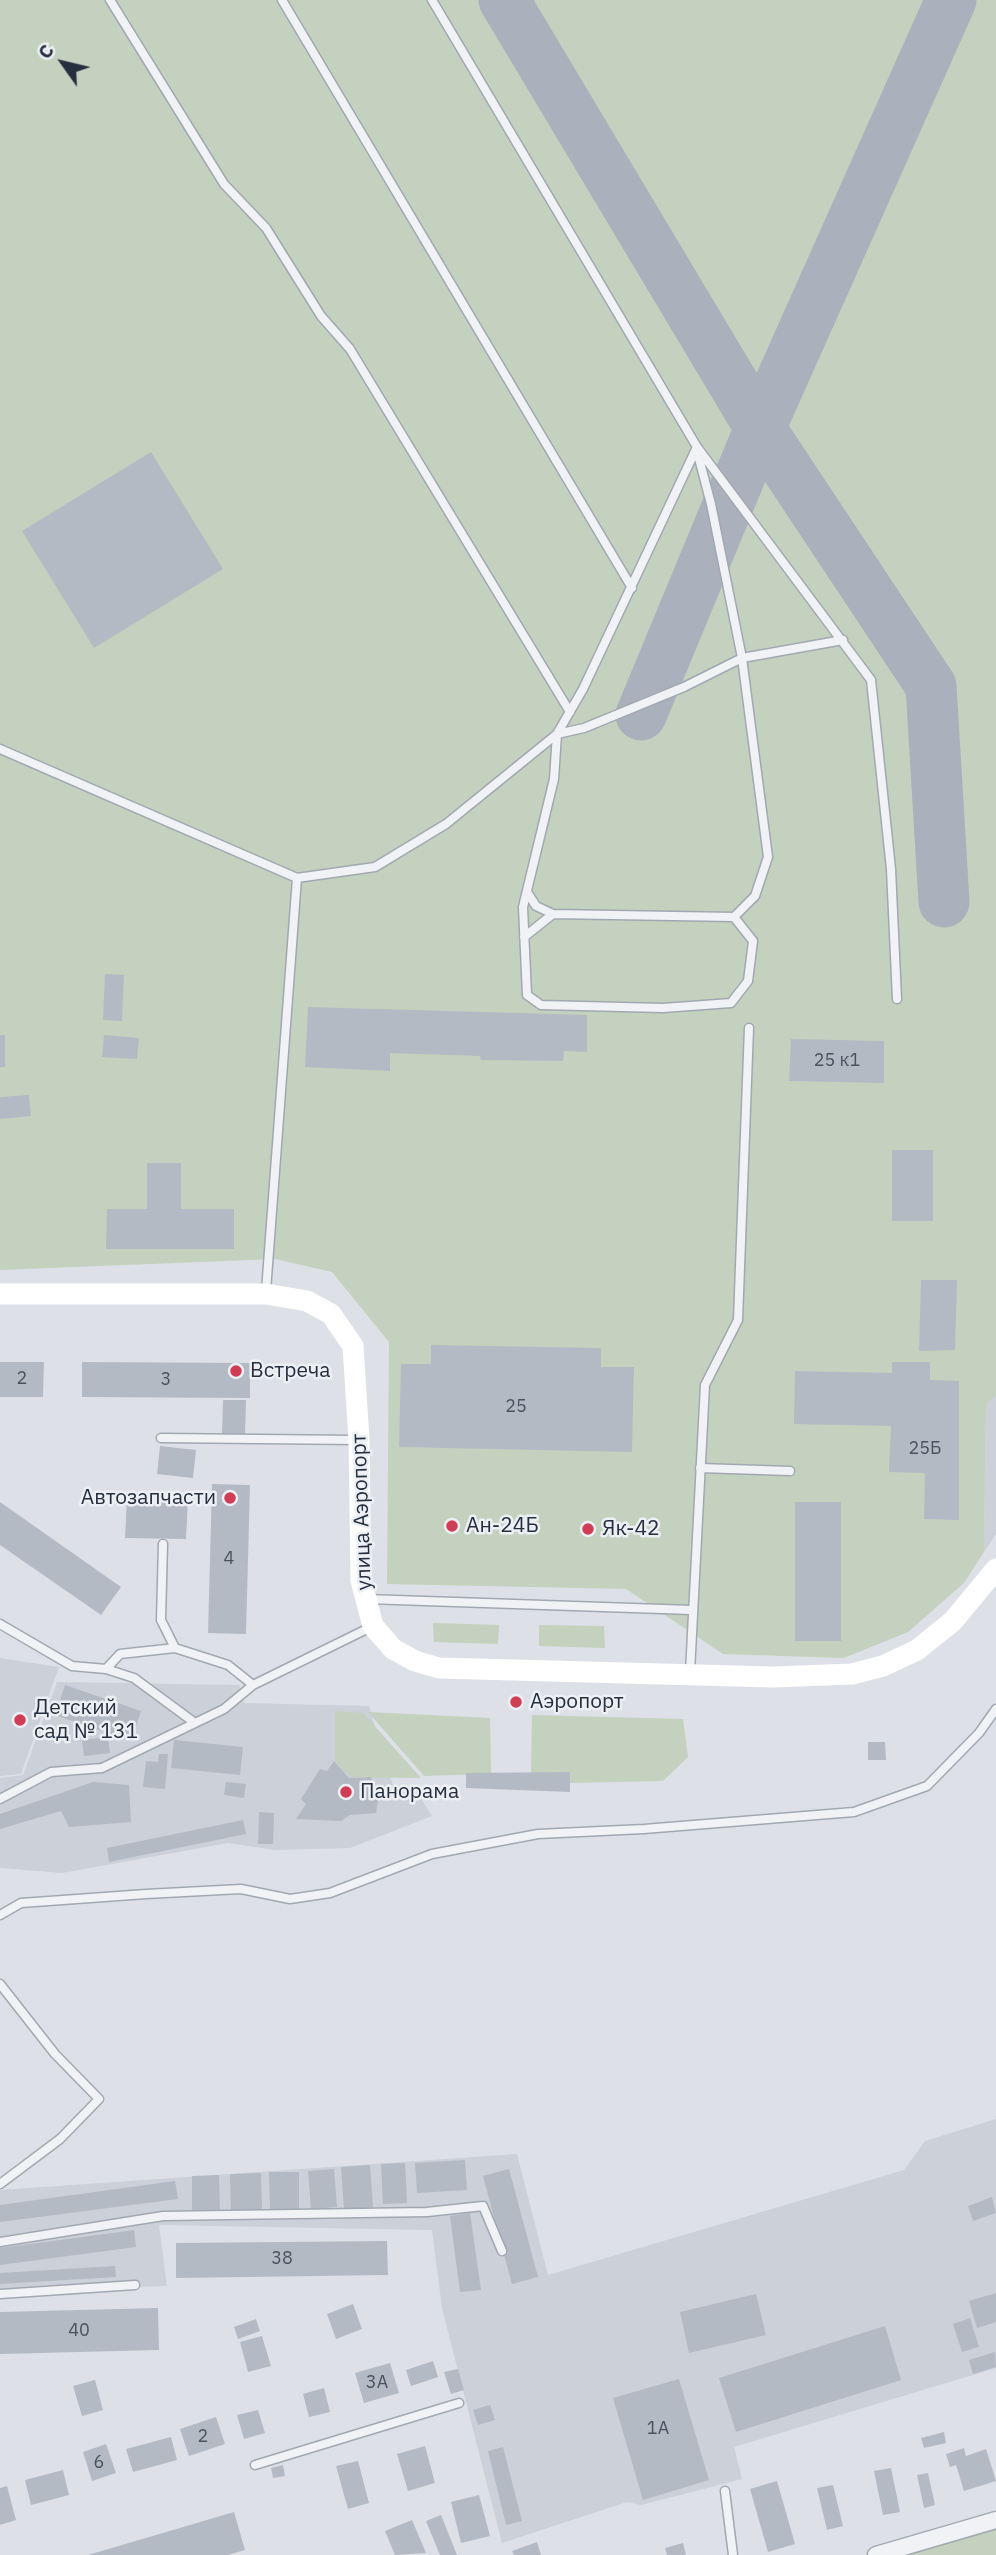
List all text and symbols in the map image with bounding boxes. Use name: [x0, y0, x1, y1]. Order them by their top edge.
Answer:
north arrow: [28, 28, 98, 98]
text: С: [32, 39, 59, 63]
house number: 25 к1: [814, 1050, 860, 1072]
place label: Встреча: [250, 1358, 330, 1384]
marker: Встреча: [228, 1363, 244, 1379]
house number: 2: [17, 1368, 27, 1390]
house number: 3: [161, 1369, 171, 1391]
house number: 25: [505, 1396, 527, 1418]
street label: улица Аэропорт: [347, 1433, 377, 1591]
house number: 25Б: [908, 1438, 942, 1460]
place label: Автозапчасти: [81, 1485, 216, 1511]
marker: Автозапчасти: [222, 1490, 238, 1506]
place label: Ан-24Б: [466, 1513, 539, 1539]
place label: Як-42: [602, 1516, 660, 1542]
marker: Ан-24Б: [444, 1518, 460, 1534]
marker: Як-42: [580, 1521, 596, 1537]
house number: 4: [224, 1548, 234, 1570]
place label: Аэропорт: [530, 1689, 624, 1715]
marker: Аэропорт: [508, 1694, 524, 1710]
place label: Детский сад № 131: [34, 1695, 138, 1745]
marker: Детский сад № 131: [12, 1712, 28, 1728]
place label: Панорама: [360, 1779, 459, 1805]
marker: Панорама: [338, 1784, 354, 1800]
house number: 38: [271, 2248, 293, 2270]
house number: 40: [68, 2320, 90, 2342]
house number: 3А: [366, 2372, 388, 2394]
house number: 1А: [647, 2418, 669, 2440]
house number: 2: [198, 2426, 208, 2448]
house number: 6: [94, 2452, 104, 2474]

